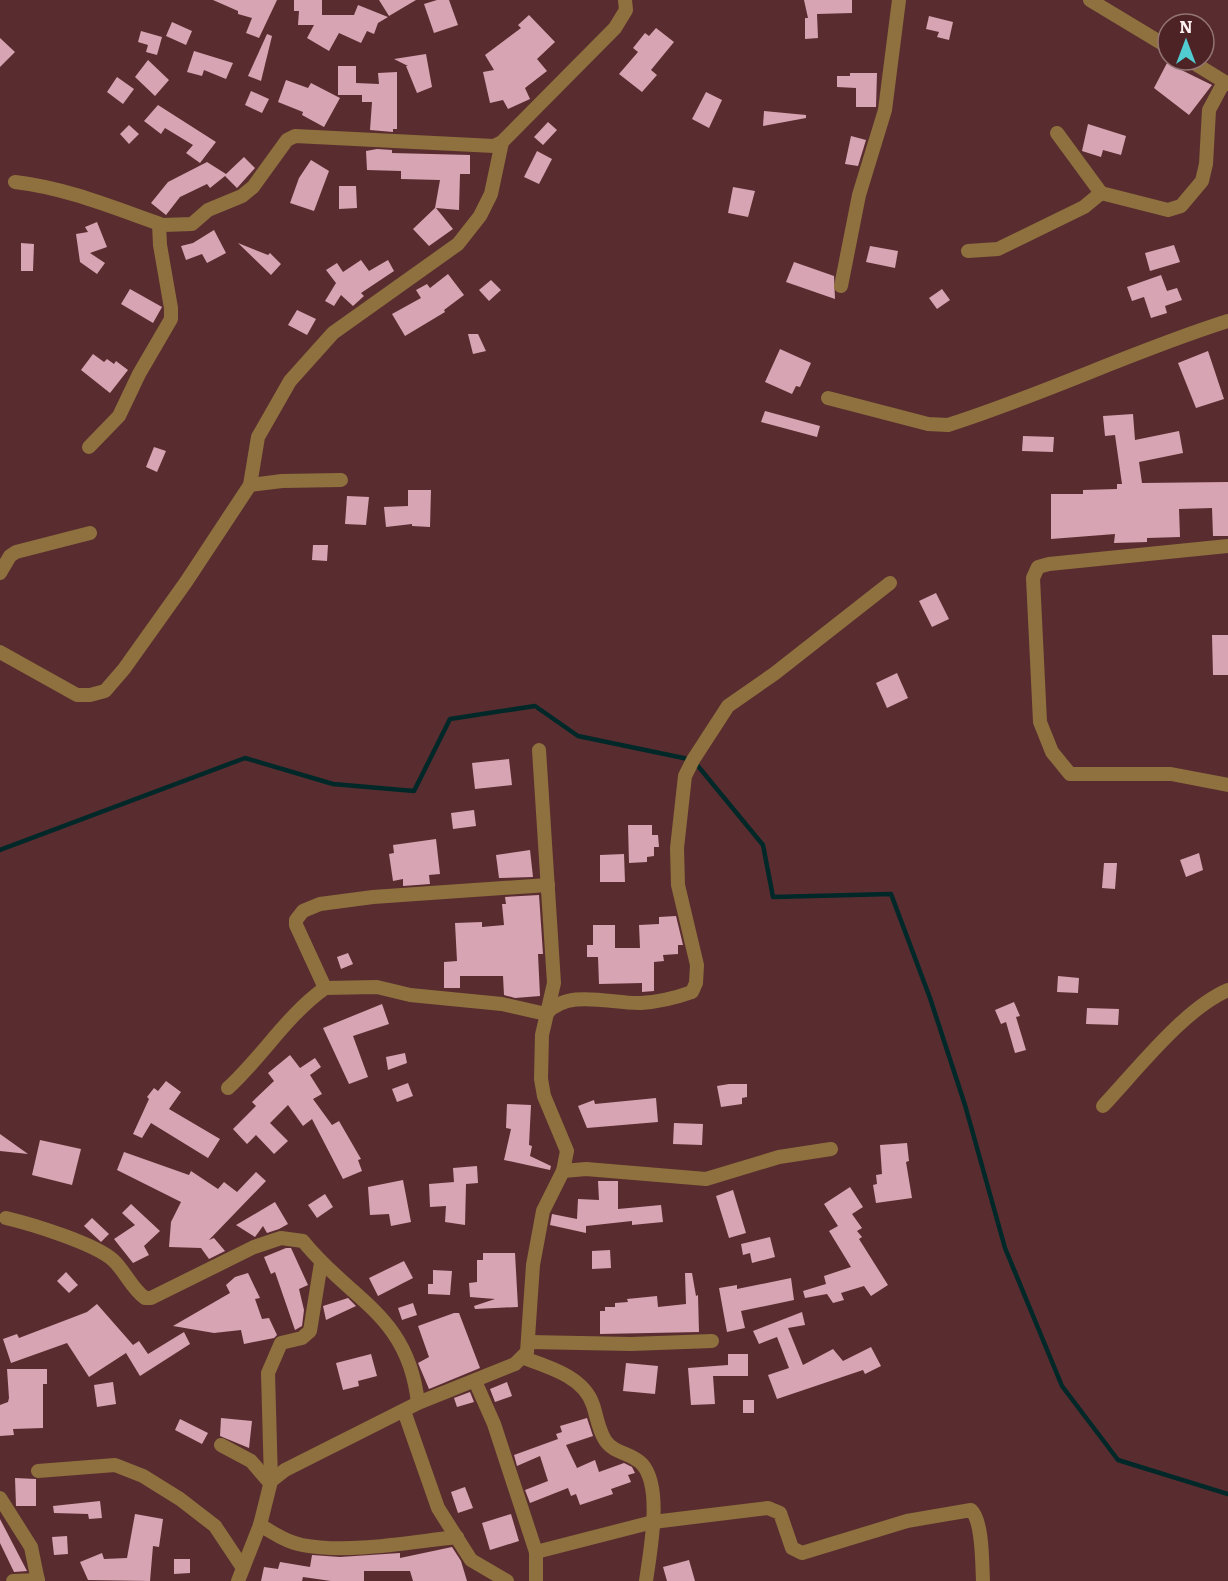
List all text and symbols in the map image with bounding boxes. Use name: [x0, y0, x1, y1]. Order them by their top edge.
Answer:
north arrow: [1156, 12, 1216, 72]
text: N: [1179, 14, 1193, 38]

